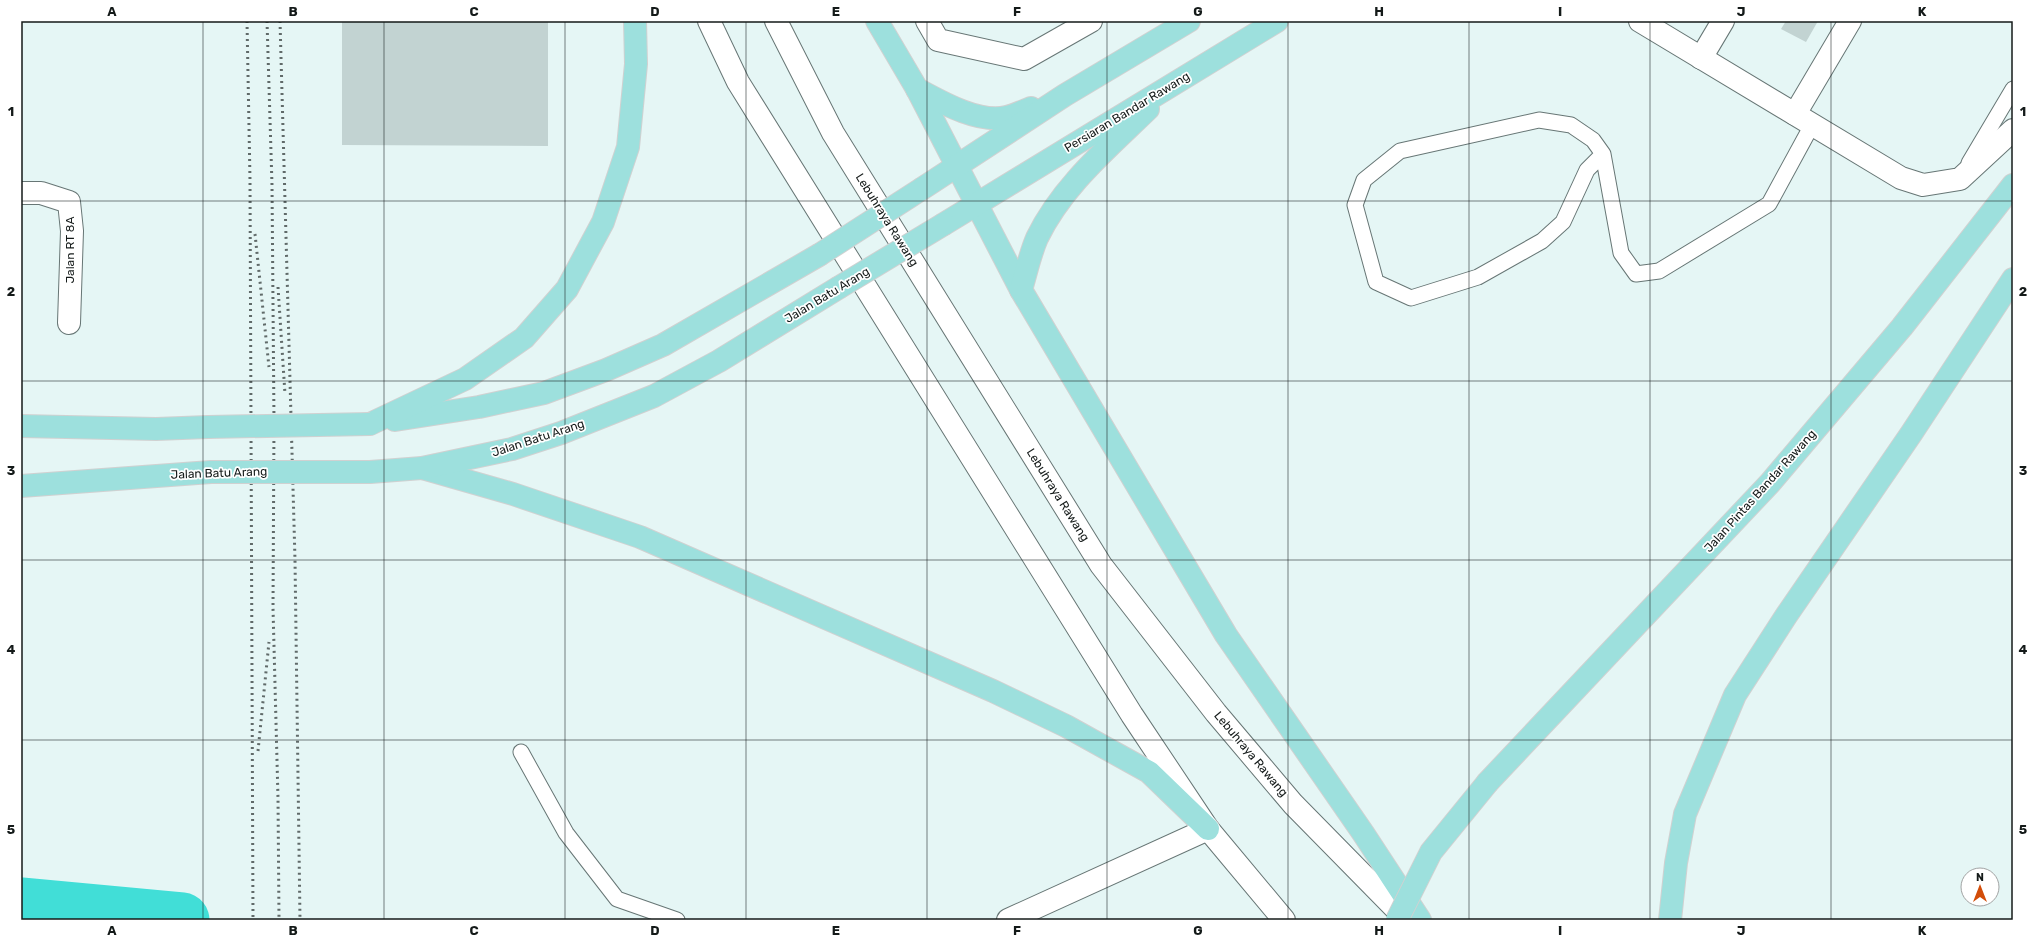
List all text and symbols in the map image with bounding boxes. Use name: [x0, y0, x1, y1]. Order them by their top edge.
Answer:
text: A: [107, 4, 117, 19]
text: B: [288, 4, 298, 19]
text: C: [469, 4, 479, 19]
text: D: [650, 4, 660, 19]
text: E: [832, 4, 840, 19]
text: F: [1013, 4, 1021, 19]
text: G: [1193, 4, 1203, 19]
text: H: [1374, 4, 1384, 19]
text: I: [1558, 4, 1562, 19]
text: J: [1737, 4, 1745, 19]
text: K: [1918, 4, 1927, 19]
street label: Persiaran Bandar Rawang: [1062, 69, 1192, 155]
text: 1: [8, 104, 14, 119]
text: 1: [2020, 104, 2026, 119]
street label: Lebuhraya Rawang: [853, 171, 921, 269]
street label: Jalan RT 8A: [63, 217, 77, 283]
street label: Jalan Batu Arang: [782, 264, 872, 326]
text: 2: [7, 284, 15, 299]
text: 2: [2019, 284, 2027, 299]
street label: Jalan Batu Arang: [490, 416, 586, 460]
street label: Jalan Pintas Bandar Rawang: [1701, 427, 1819, 555]
street label: Lebuhraya Rawang: [1024, 446, 1092, 544]
text: 3: [7, 463, 16, 478]
text: 3: [2019, 463, 2028, 478]
street label: Jalan Batu Arang: [170, 464, 268, 482]
text: 4: [7, 642, 16, 657]
text: 4: [2019, 642, 2028, 657]
street label: Lebuhraya Rawang: [1211, 709, 1291, 799]
text: 5: [7, 822, 15, 837]
text: 5: [2019, 822, 2027, 837]
north arrow: [1960, 867, 2000, 907]
text: N: [1976, 871, 1984, 884]
text: A: [107, 923, 117, 938]
text: B: [288, 923, 298, 938]
text: C: [469, 923, 479, 938]
text: D: [650, 923, 660, 938]
text: E: [832, 923, 840, 938]
text: F: [1013, 923, 1021, 938]
text: G: [1193, 923, 1203, 938]
text: H: [1374, 923, 1384, 938]
text: I: [1558, 923, 1562, 938]
text: J: [1737, 923, 1745, 938]
text: K: [1918, 923, 1927, 938]

